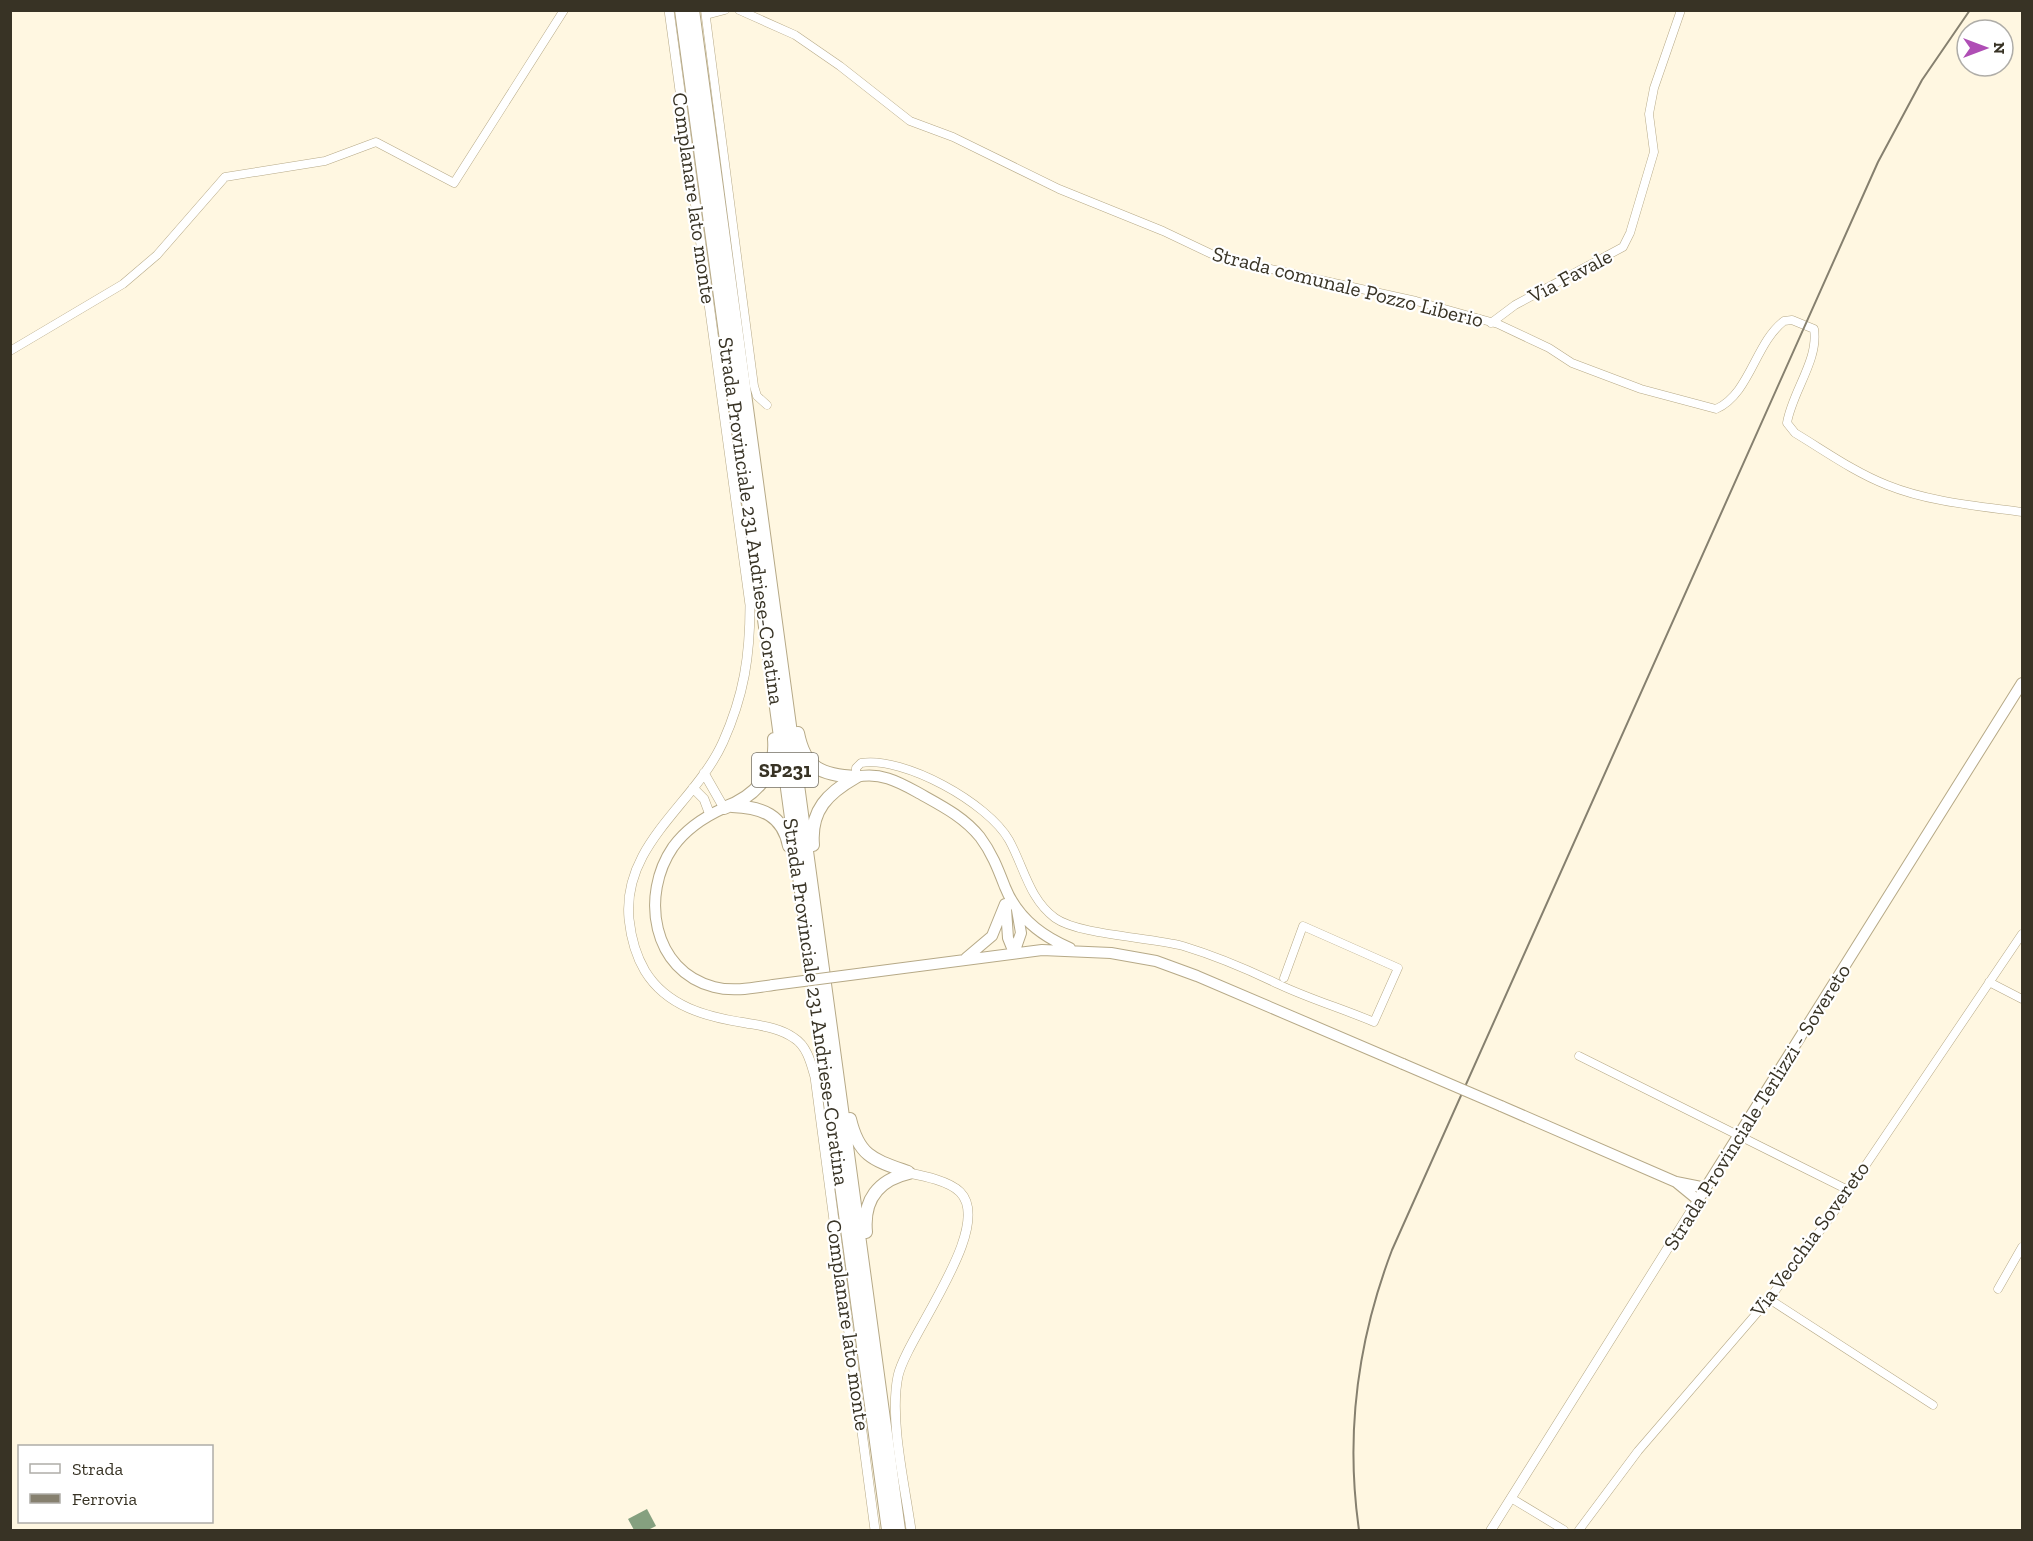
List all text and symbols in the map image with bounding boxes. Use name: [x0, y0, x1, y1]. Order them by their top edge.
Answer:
north arrow: [1955, 18, 2015, 78]
text: N: [1990, 42, 2009, 54]
street label: Complanare lato monte: [667, 91, 722, 305]
street label: Strada comunale Pozzo Liberio: [1210, 241, 1486, 332]
street label: Via Favale: [1523, 243, 1616, 309]
street label: Strada Provinciale 231 Andriese-Coratina: [713, 336, 790, 706]
road number: SP231: [752, 753, 818, 787]
street label: Strada Provinciale 231 Andriese-Coratina: [778, 817, 855, 1187]
street label: Strada Provinciale Terlizzi - Sovereto: [1658, 959, 1855, 1254]
street label: Via Vecchia Sovereto: [1744, 1156, 1874, 1322]
street label: Complanare lato monte: [821, 1218, 876, 1432]
legend: [18, 1445, 213, 1523]
text: Strada: [72, 1458, 123, 1480]
text: Ferrovia: [72, 1488, 137, 1510]

